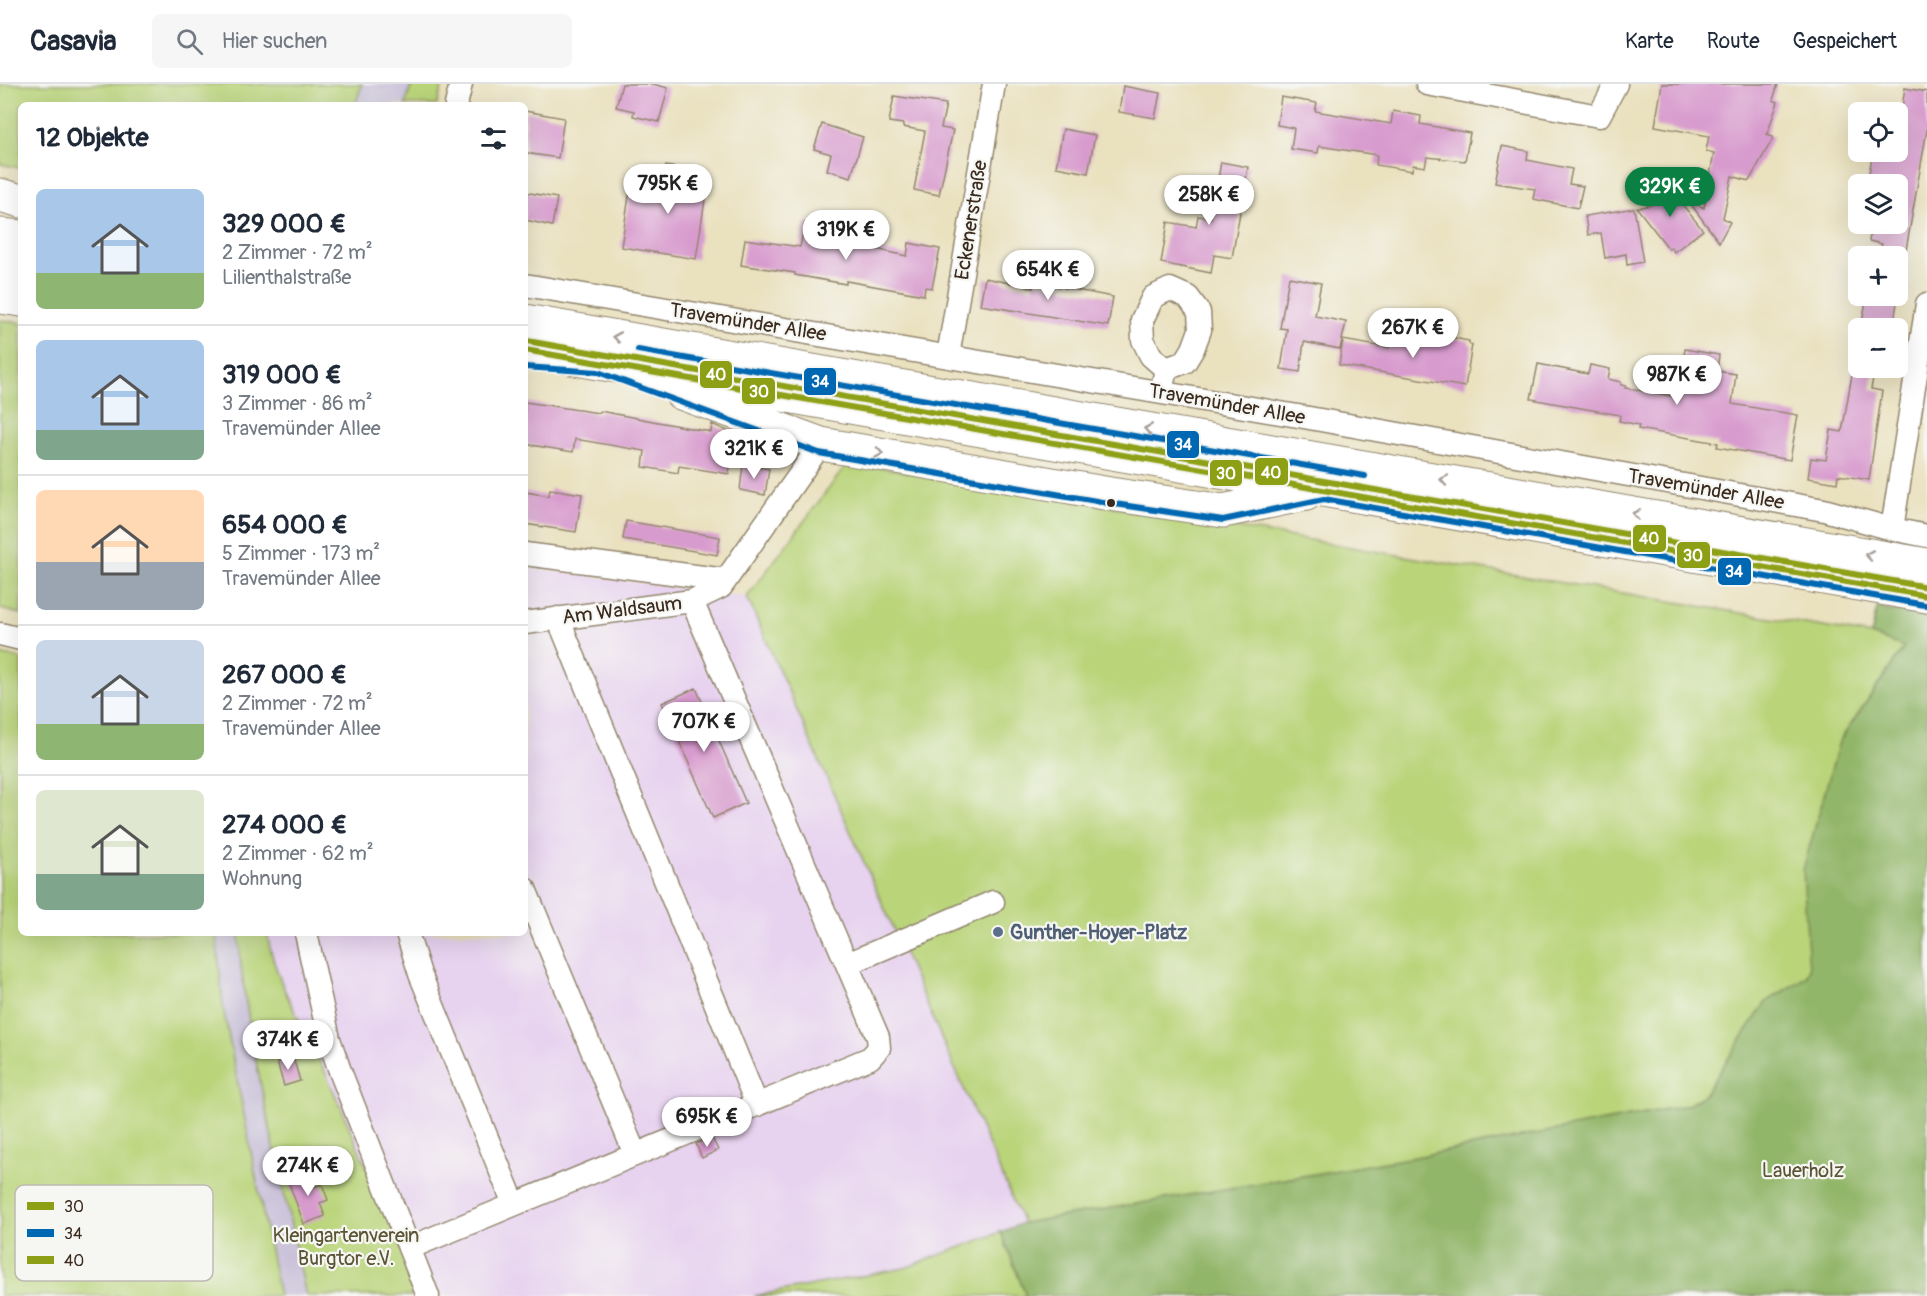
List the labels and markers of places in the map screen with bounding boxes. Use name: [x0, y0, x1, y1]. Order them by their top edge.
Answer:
pin: 795K €: [619, 164, 717, 215]
pin: 329K €: [1621, 167, 1719, 218]
pin: 258K €: [1160, 175, 1258, 226]
pin: 319K €: [797, 210, 895, 261]
pin: 654K €: [999, 250, 1097, 301]
pin: 267K €: [1364, 308, 1462, 359]
pin: 987K €: [1628, 355, 1726, 406]
pin: 321K €: [705, 429, 803, 480]
unlabelled marker: [1105, 497, 1117, 509]
pin: 707K €: [655, 702, 753, 753]
place label: Gunther-Hoyer-Platz: [1010, 920, 1188, 945]
marker: Gunther-Hoyer-Platz: [991, 925, 1005, 939]
pin: 374K €: [239, 1020, 337, 1071]
pin: 695K €: [658, 1097, 756, 1148]
pin: 274K €: [259, 1146, 357, 1197]

